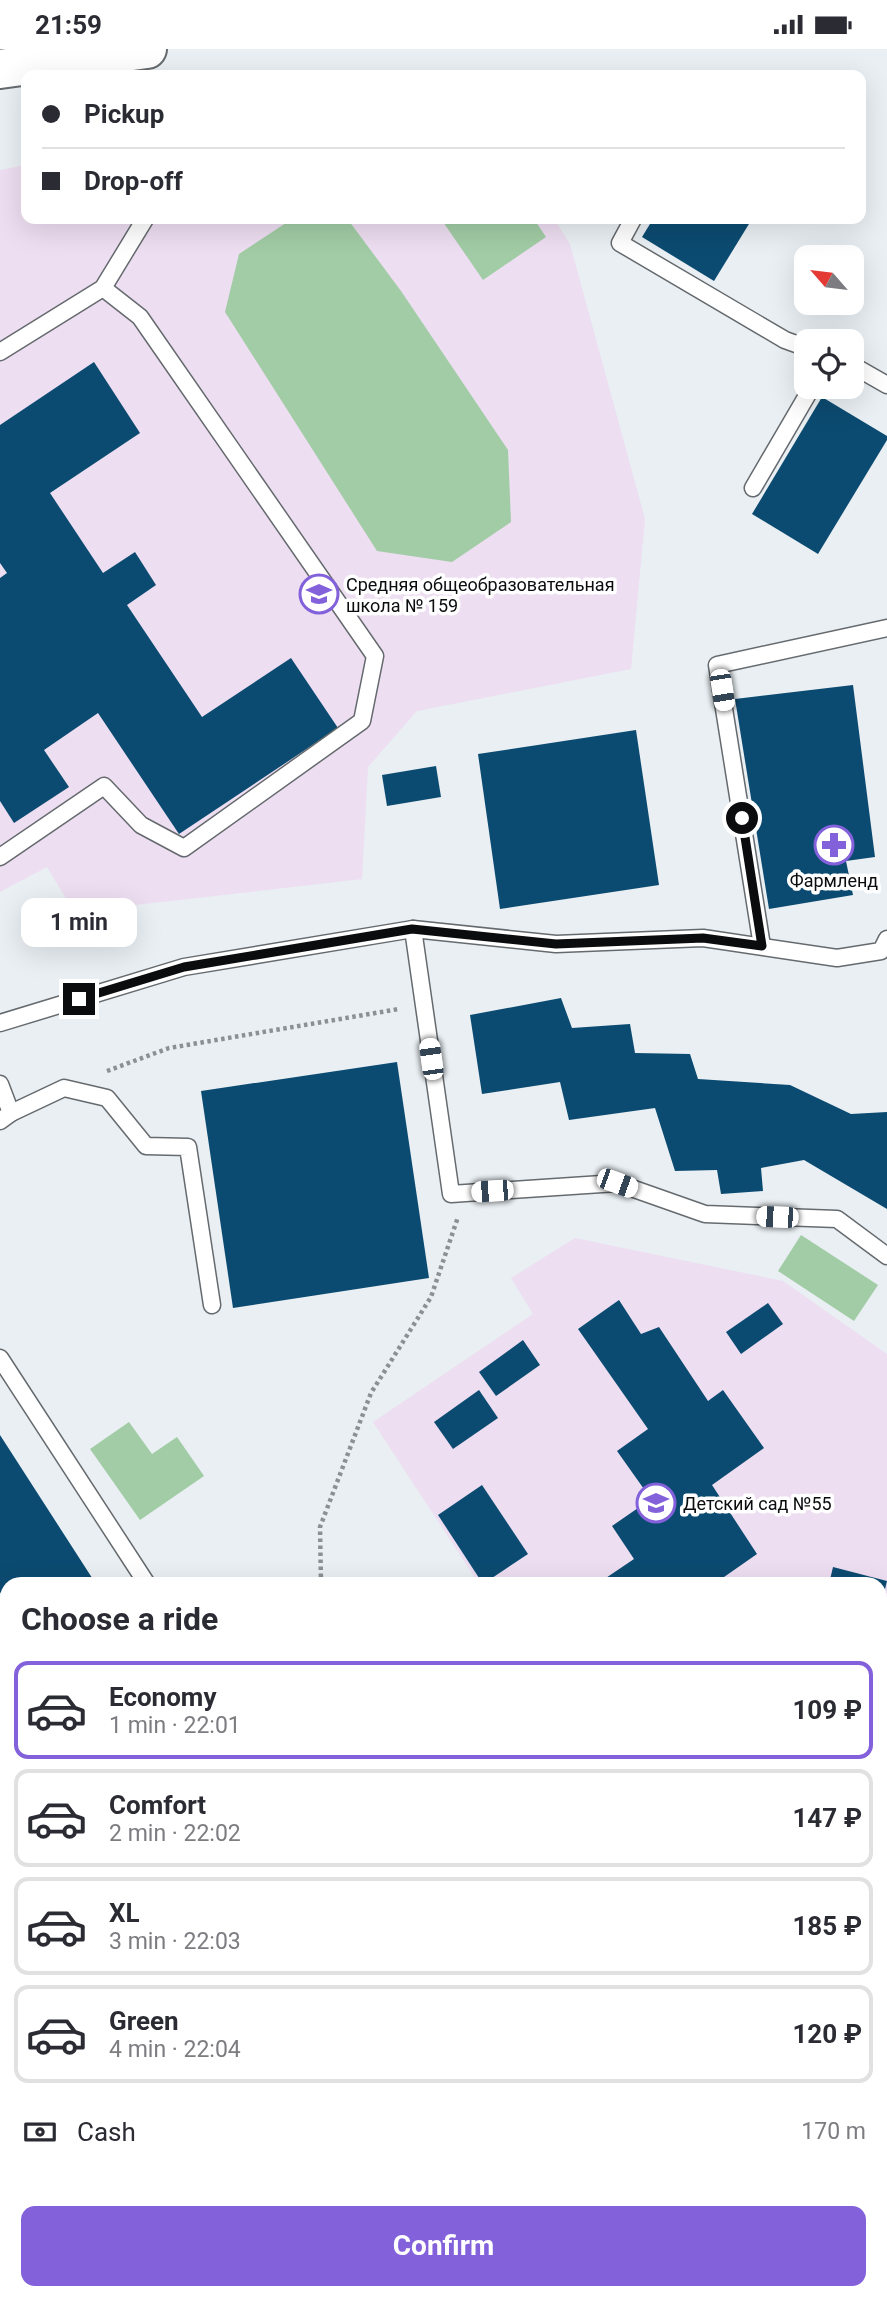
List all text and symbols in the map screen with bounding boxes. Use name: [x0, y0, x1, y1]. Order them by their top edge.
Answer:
text: 21:59: [35, 10, 102, 40]
text: Pickup: [84, 99, 164, 129]
text: Drop-off: [84, 166, 183, 196]
north arrow: [794, 245, 864, 315]
map controls: [794, 245, 864, 399]
button: locate: [794, 329, 864, 399]
school or university icon: Средняя общеобразовательная школа № 159: [298, 573, 340, 615]
place label: Средняя общеобразовательная школа № 159: [346, 574, 615, 616]
car: [709, 668, 736, 712]
route start: [726, 802, 758, 834]
pharmacy icon: Фармленд: [813, 824, 855, 866]
place label: Фармленд: [790, 870, 878, 891]
callout: 1 min: [21, 897, 137, 947]
text: 1 min: [50, 909, 108, 936]
route end: [63, 983, 95, 1015]
car: [418, 1037, 445, 1081]
car: [594, 1166, 641, 1200]
car: [471, 1179, 514, 1203]
car: [756, 1206, 799, 1228]
school or university icon: Детский сад №55: [635, 1482, 677, 1524]
place label: Детский сад №55: [683, 1493, 832, 1514]
text: Choose a ride: [21, 1600, 218, 1638]
icon: car: [25, 1679, 88, 1742]
text: Economy: [109, 1682, 216, 1712]
text: 109 ₽: [792, 1695, 862, 1725]
text: 1 min · 22:01: [109, 1712, 241, 1739]
icon: car: [25, 1787, 88, 1850]
text: Comfort: [109, 1790, 206, 1820]
text: 147 ₽: [792, 1803, 862, 1833]
text: 2 min · 22:02: [109, 1820, 241, 1847]
icon: car: [25, 1895, 88, 1958]
text: XL: [109, 1898, 140, 1928]
text: 185 ₽: [792, 1911, 862, 1941]
text: 3 min · 22:03: [109, 1928, 241, 1955]
icon: car: [25, 2003, 88, 2066]
text: Green: [109, 2006, 179, 2036]
text: 120 ₽: [792, 2019, 862, 2049]
text: 4 min · 22:04: [109, 2036, 241, 2063]
icon: cash: [21, 2113, 59, 2151]
text: Cash: [77, 2117, 136, 2147]
text: 170 m: [801, 2118, 866, 2145]
button: Confirm: [21, 2206, 866, 2286]

